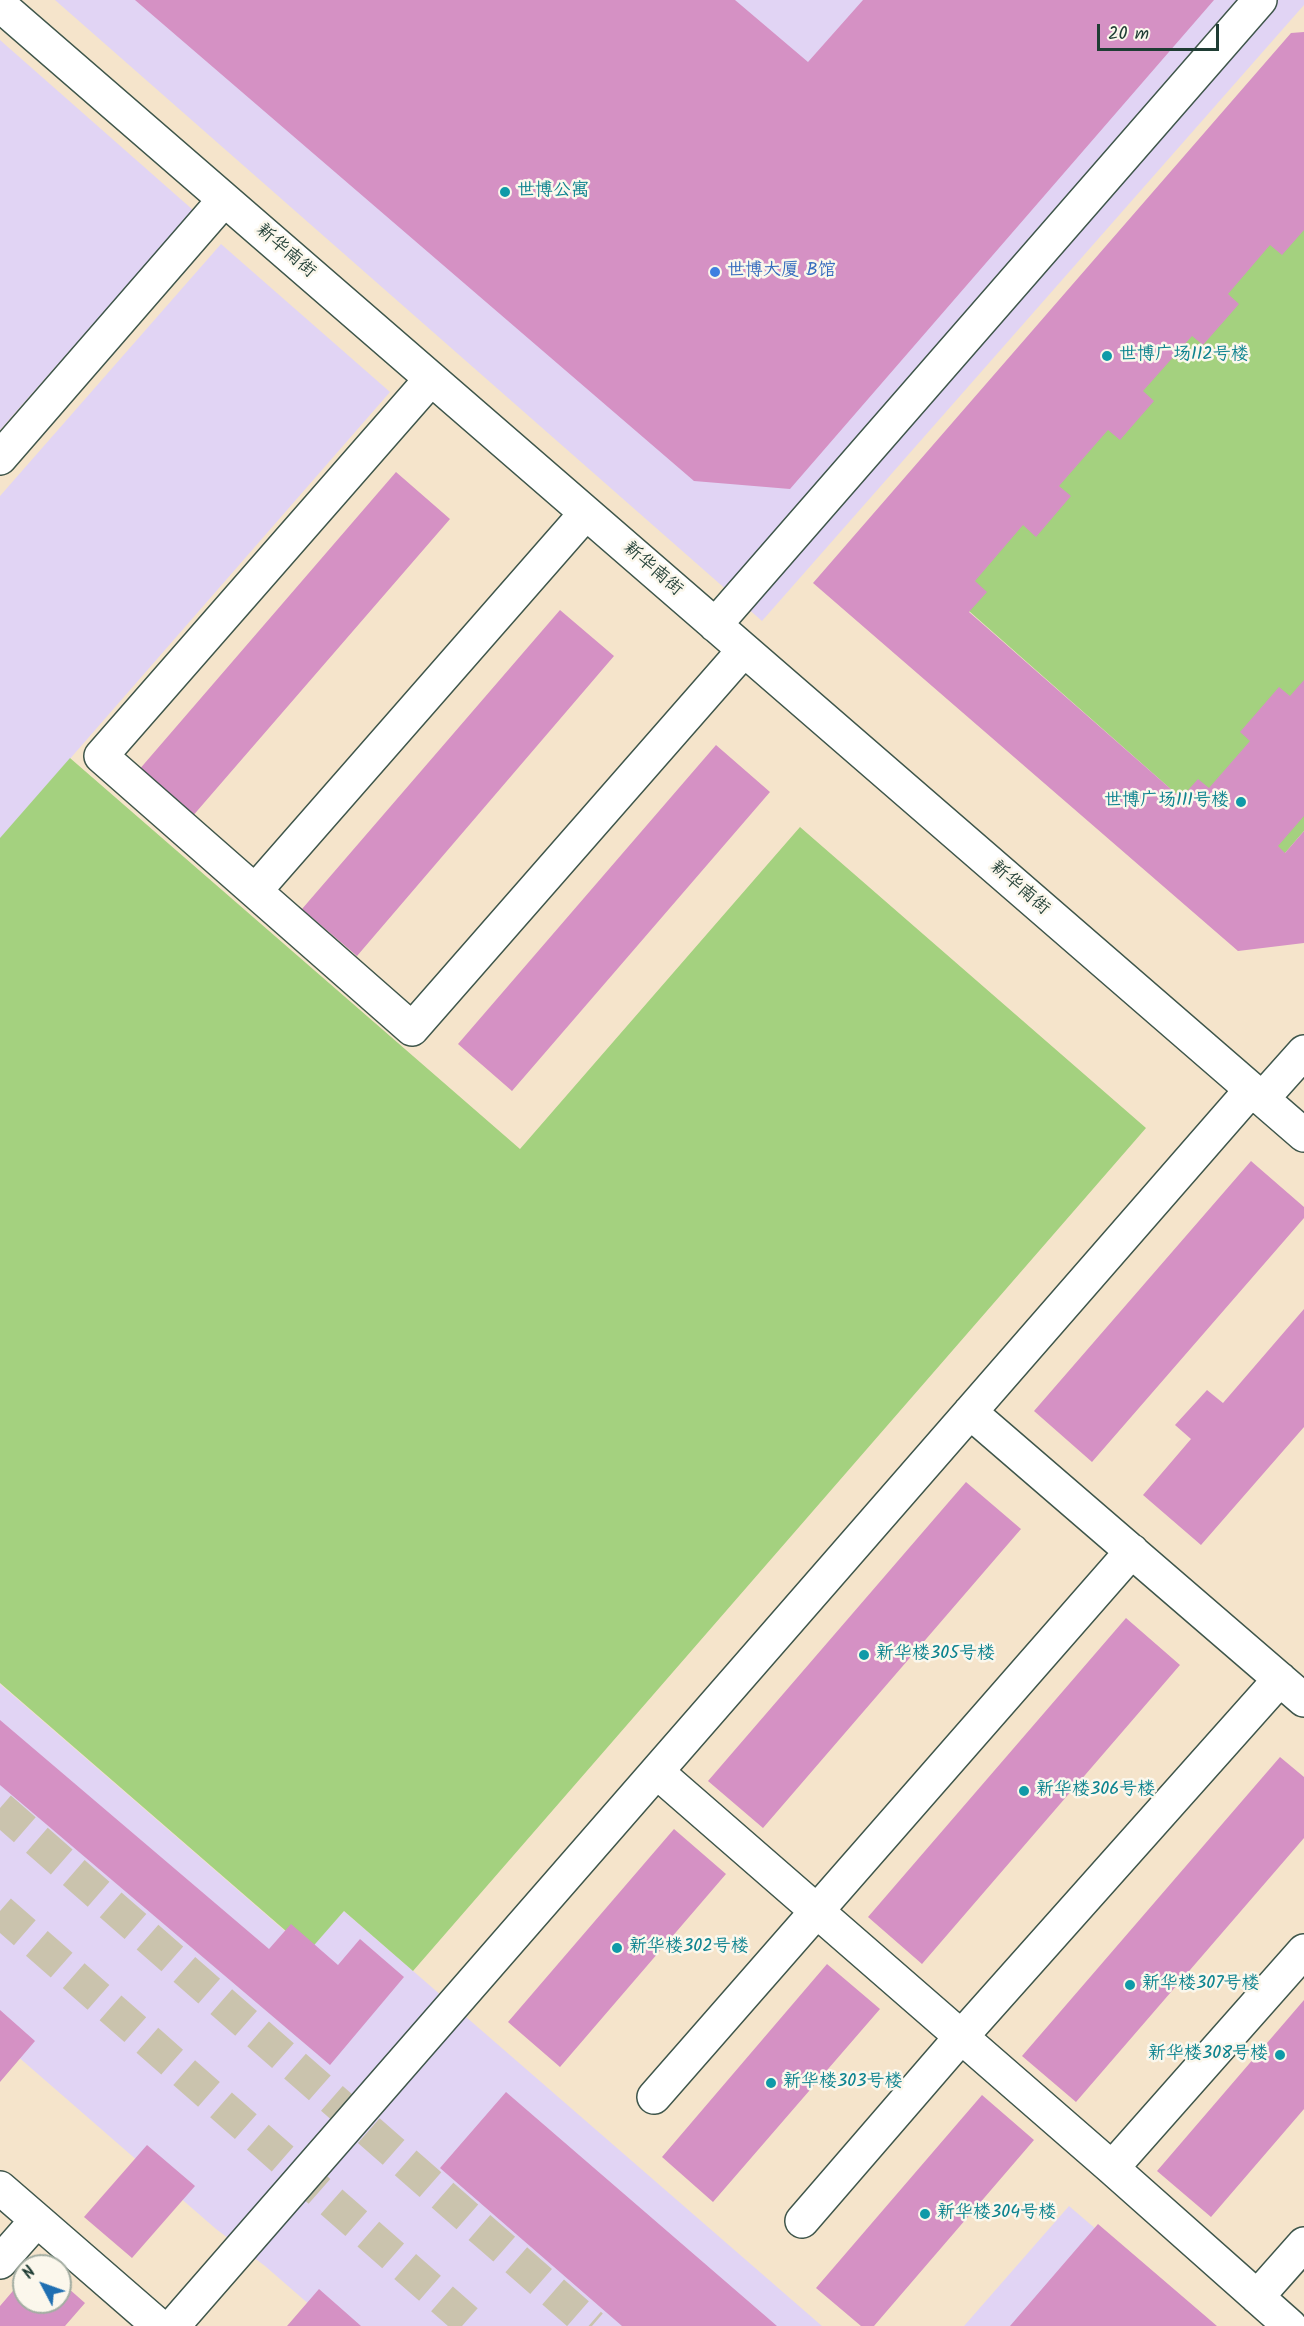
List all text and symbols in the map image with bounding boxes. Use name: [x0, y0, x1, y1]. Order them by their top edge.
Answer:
scale bar: [1100, 12, 1222, 50]
text: 20 m: [1108, 20, 1149, 49]
place label: 世博公寓: [517, 181, 589, 203]
marker: 世博公寓: [498, 185, 512, 199]
street label: 新华南街: [251, 220, 319, 284]
place label: 世博大厦 B馆: [727, 261, 836, 283]
marker: 世博大厦 B馆: [708, 265, 722, 279]
place label: 世博广场112号楼: [1119, 345, 1249, 367]
marker: 世博广场112号楼: [1100, 349, 1114, 363]
street label: 新华南街: [618, 538, 686, 602]
place label: 世博广场111号楼: [1104, 791, 1229, 813]
marker: 世博广场111号楼: [1234, 795, 1248, 809]
street label: 新华南街: [985, 857, 1053, 921]
place label: 新华楼305号楼: [876, 1644, 995, 1666]
marker: 新华楼305号楼: [857, 1648, 871, 1662]
place label: 新华楼306号楼: [1036, 1780, 1155, 1802]
marker: 新华楼306号楼: [1017, 1784, 1031, 1798]
place label: 新华楼302号楼: [629, 1937, 749, 1959]
marker: 新华楼302号楼: [610, 1941, 624, 1955]
place label: 新华楼307号楼: [1142, 1974, 1260, 1996]
marker: 新华楼307号楼: [1123, 1978, 1137, 1992]
place label: 新华楼308号楼: [1148, 2044, 1268, 2066]
marker: 新华楼308号楼: [1273, 2048, 1287, 2062]
place label: 新华楼303号楼: [783, 2072, 903, 2094]
marker: 新华楼303号楼: [764, 2076, 778, 2090]
place label: 新华楼304号楼: [937, 2203, 1056, 2225]
marker: 新华楼304号楼: [918, 2207, 932, 2221]
north arrow: [12, 2254, 72, 2314]
text: N: [17, 2261, 42, 2285]

